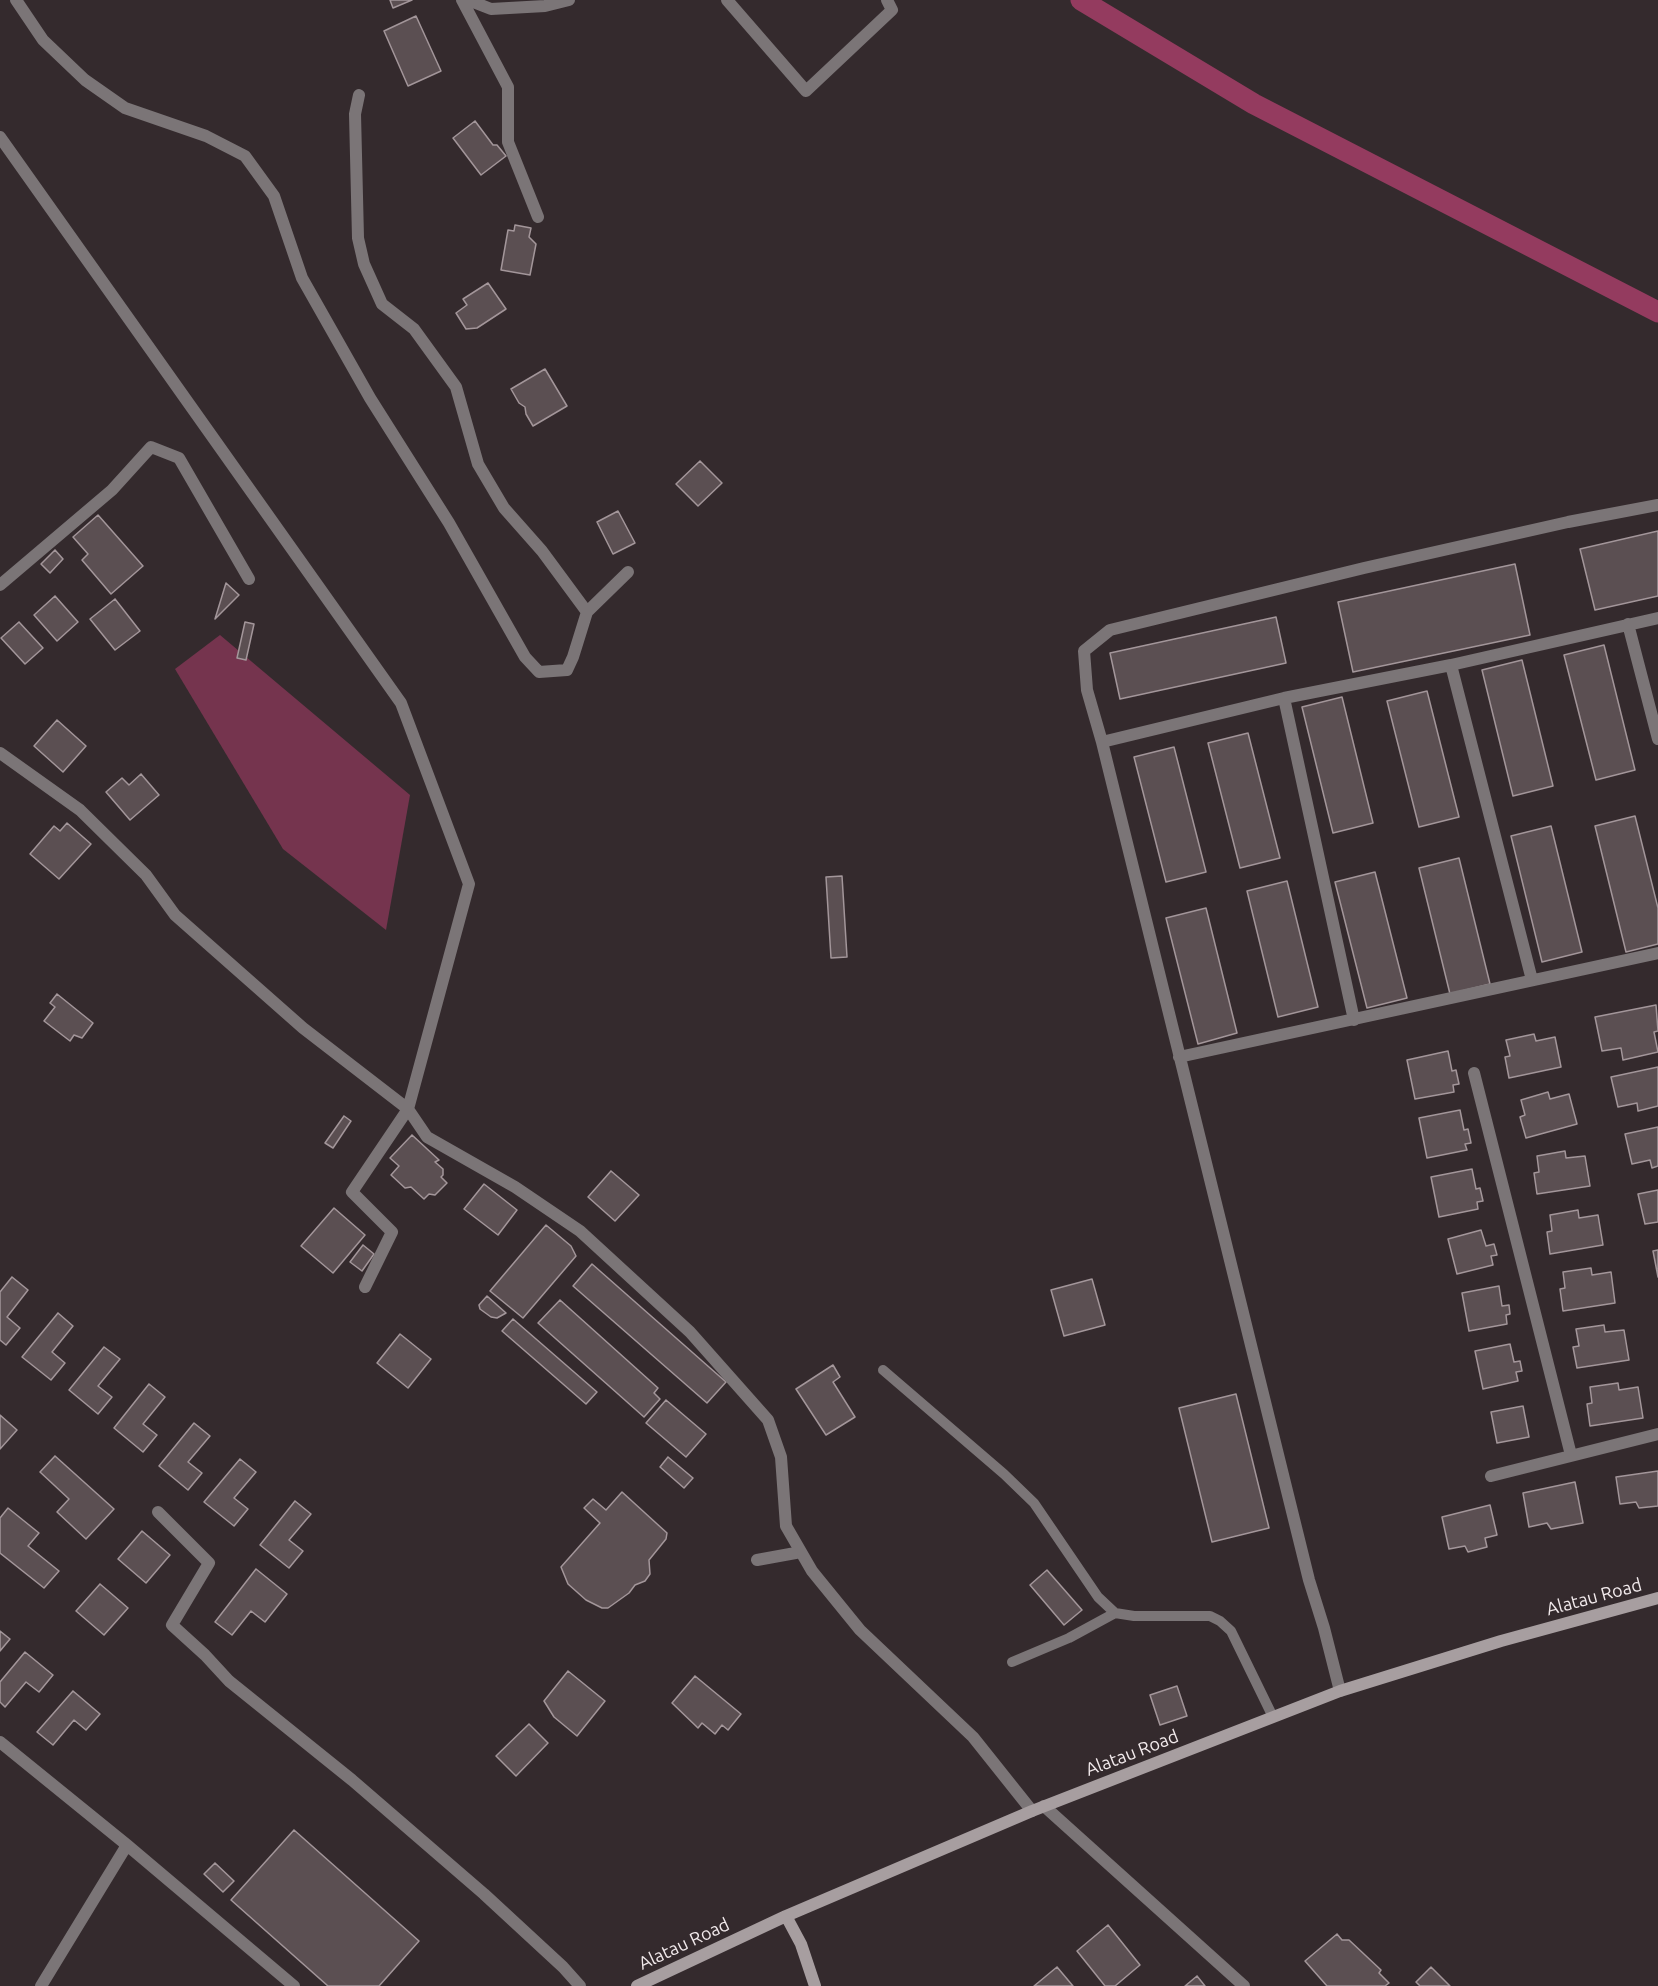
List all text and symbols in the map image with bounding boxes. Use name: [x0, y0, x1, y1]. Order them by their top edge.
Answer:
street label: Alatau Road: [1544, 1574, 1644, 1620]
street label: Alatau Road: [1082, 1725, 1182, 1781]
street label: Alatau Road: [635, 1914, 733, 1974]

